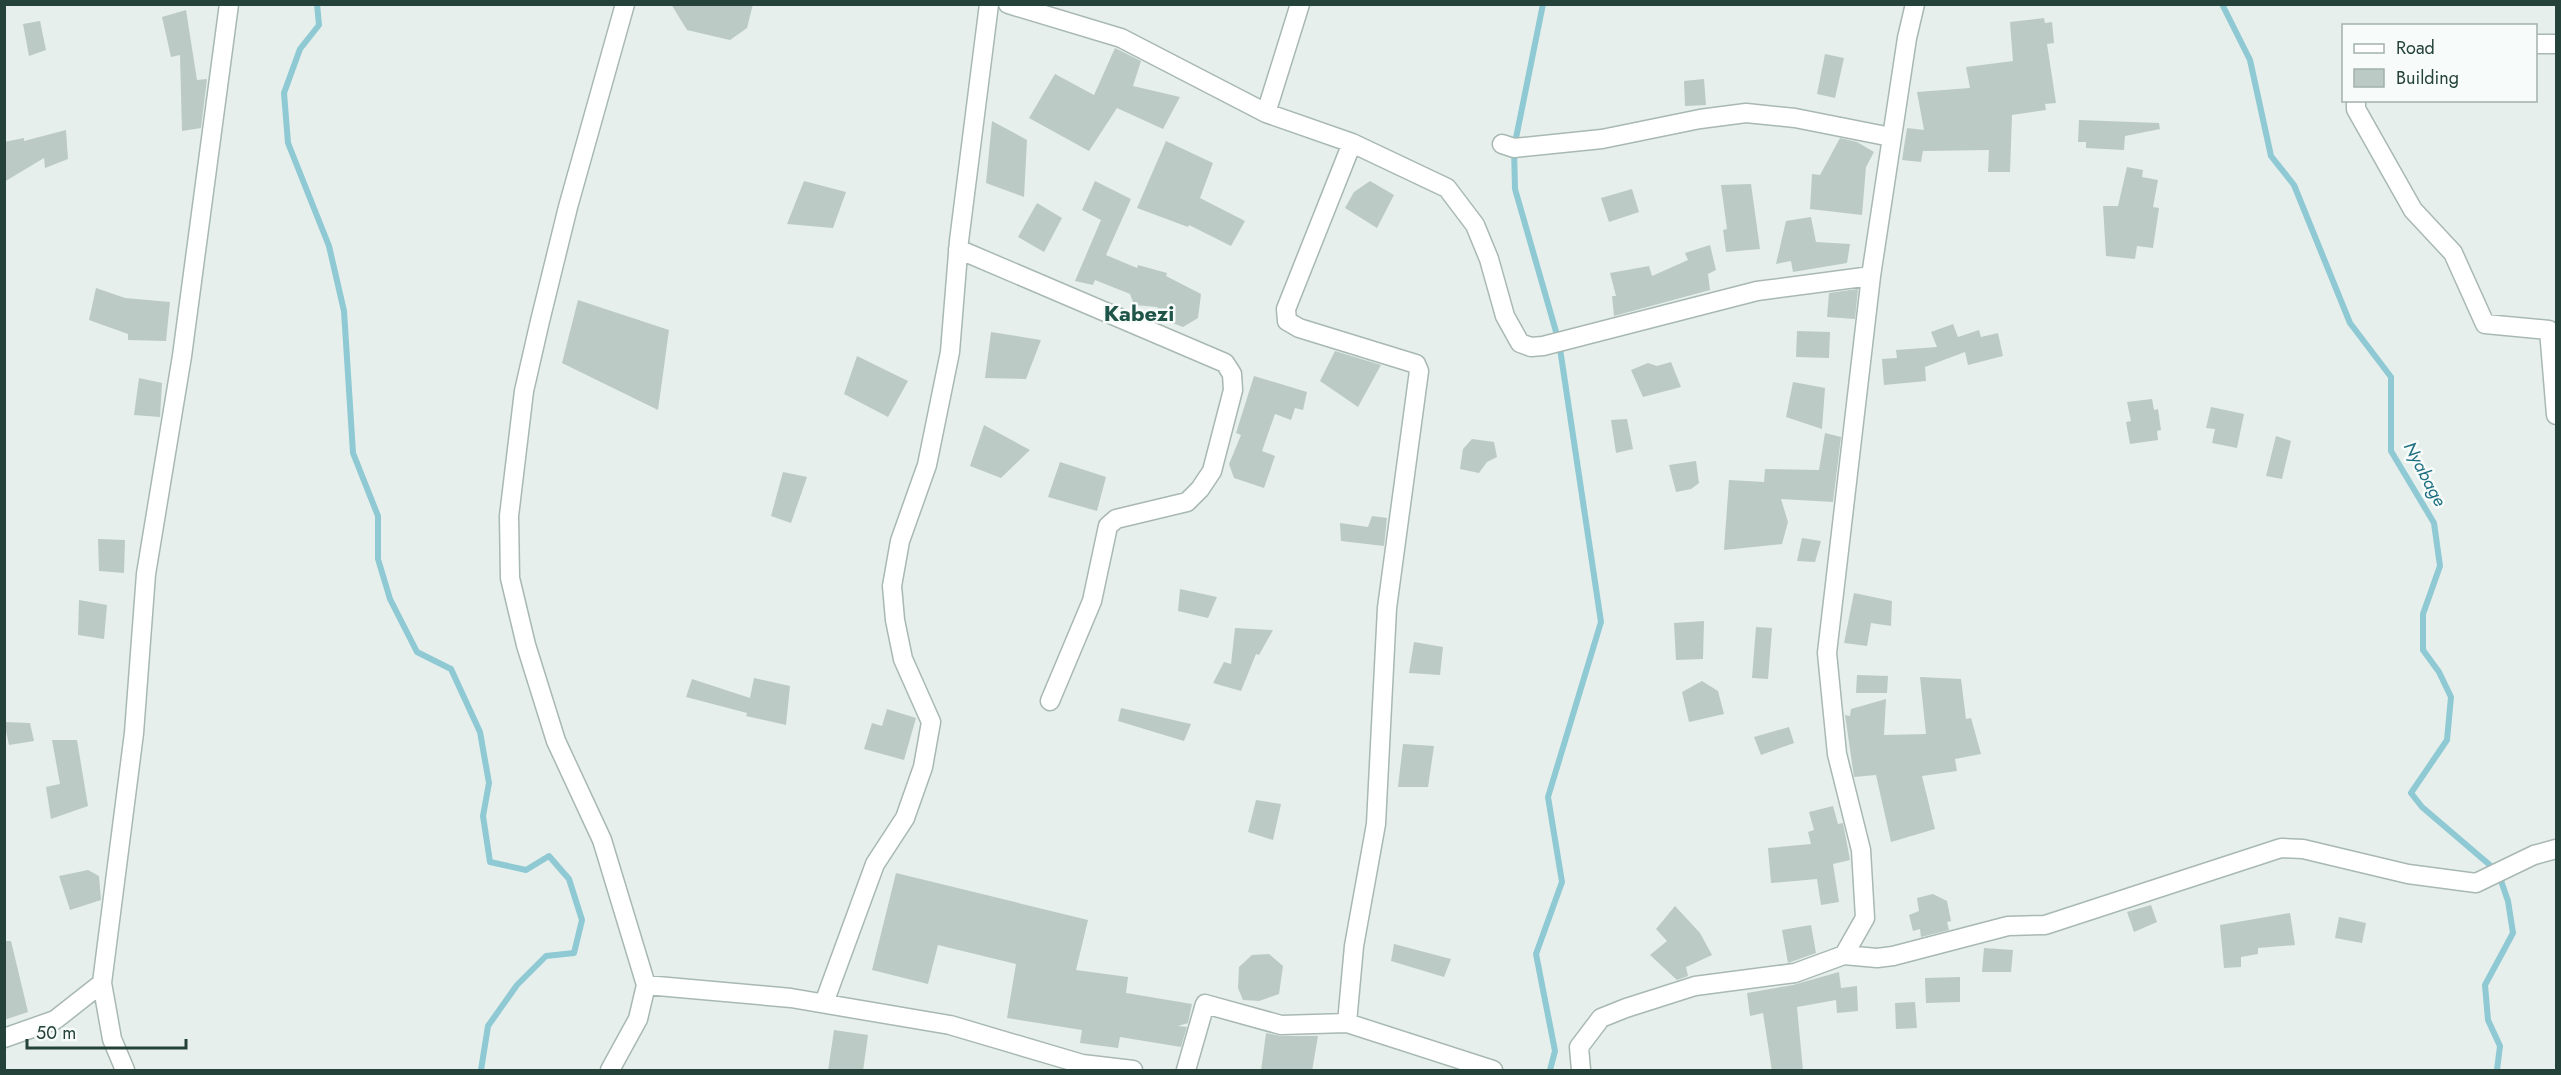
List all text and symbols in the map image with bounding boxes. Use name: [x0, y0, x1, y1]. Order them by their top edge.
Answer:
legend: [2342, 24, 2537, 102]
text: Road: [2396, 35, 2435, 61]
text: Building: [2396, 65, 2459, 91]
district label: Kabezi: [1104, 297, 1174, 329]
water label: Nyabage: [2397, 437, 2453, 511]
scale bar: [27, 1012, 186, 1050]
text: 50 m: [36, 1020, 76, 1046]

